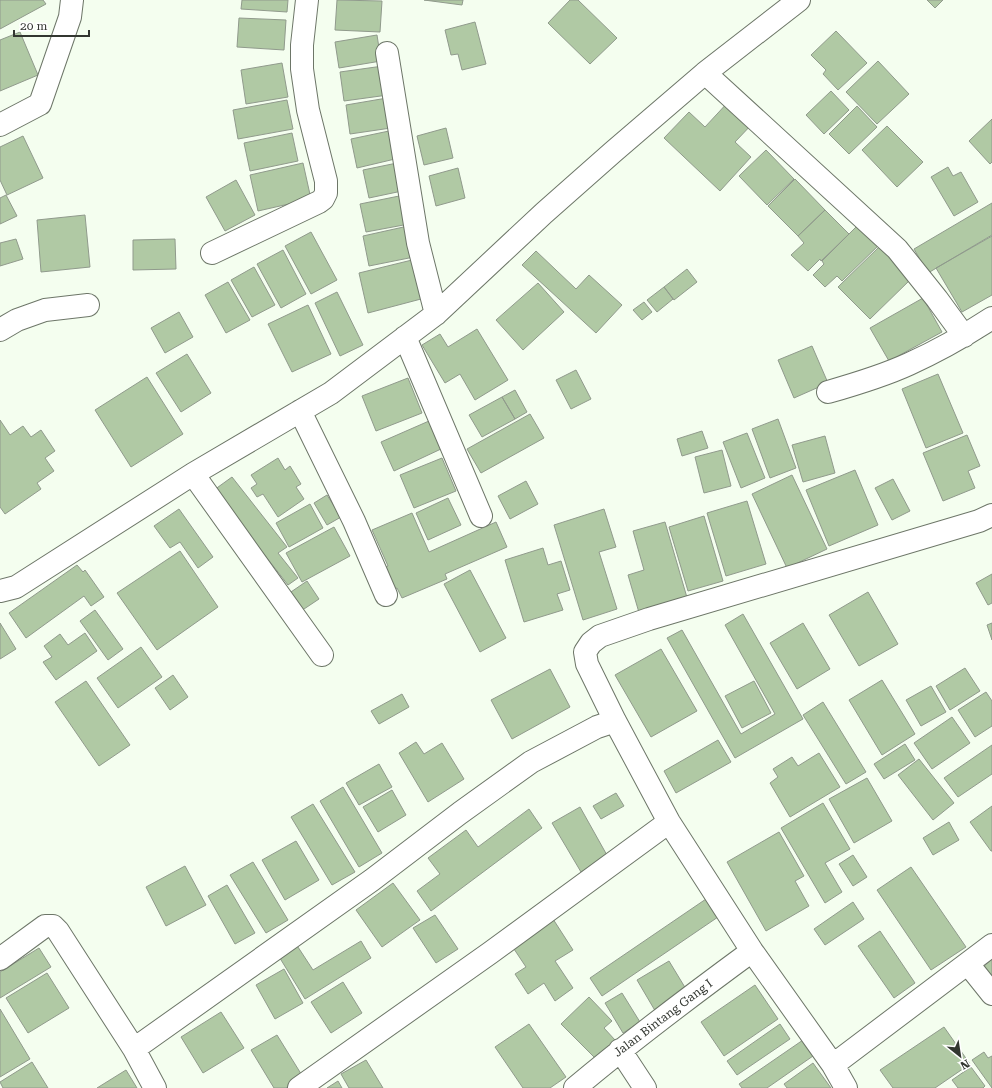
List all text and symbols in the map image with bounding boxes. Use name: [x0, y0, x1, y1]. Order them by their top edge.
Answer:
scale bar: [14, 12, 89, 38]
text: 20 m: [20, 19, 47, 33]
street label: Jalan Bintang Gang I: [611, 976, 715, 1060]
north arrow: [940, 1036, 980, 1076]
text: N: [957, 1056, 972, 1072]

